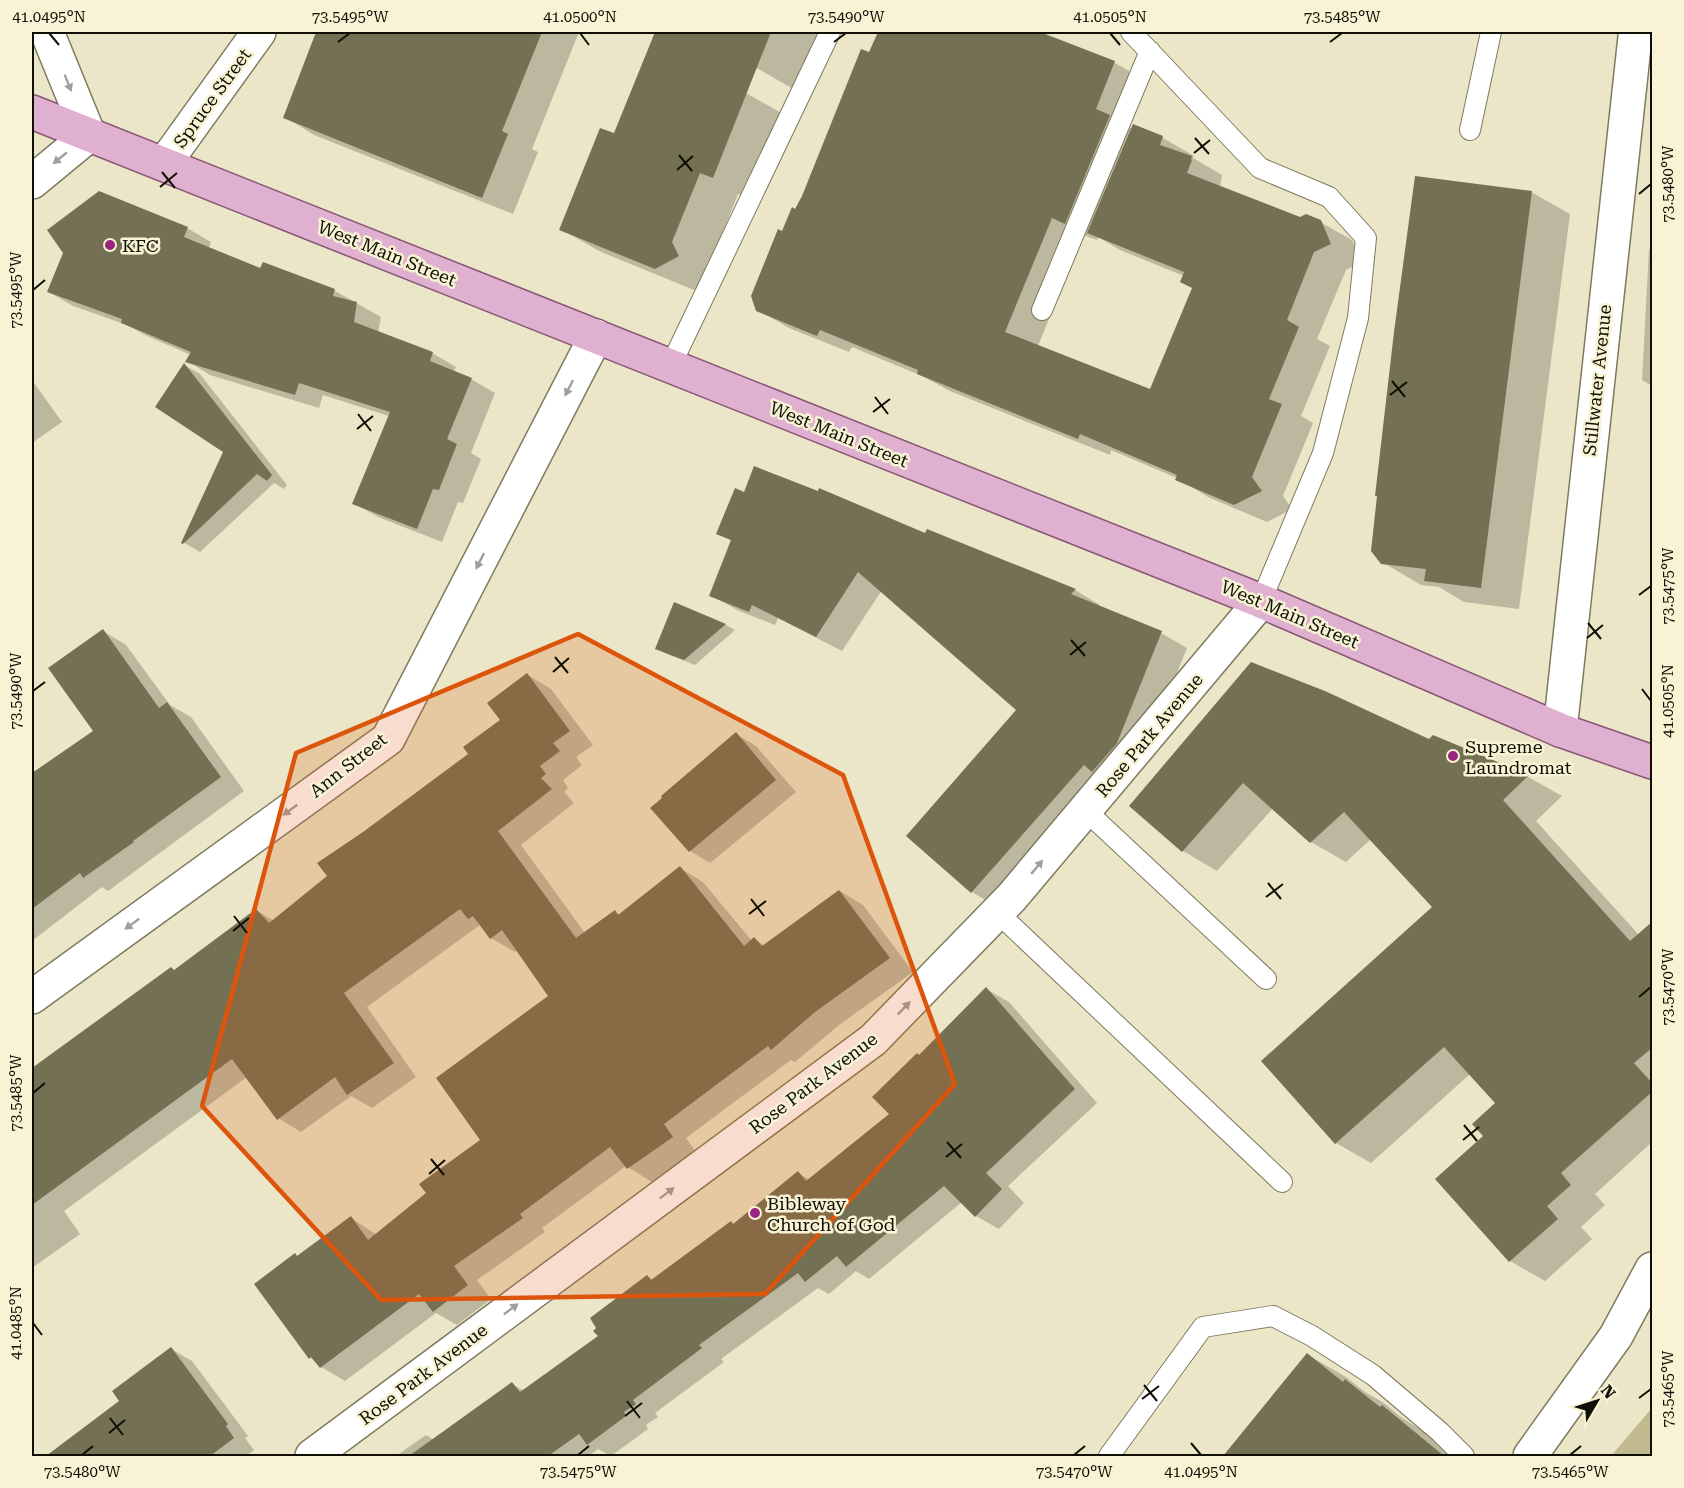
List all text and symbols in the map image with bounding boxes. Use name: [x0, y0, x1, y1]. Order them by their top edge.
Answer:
text: 41.0495°N: [12, 8, 86, 26]
text: 73.5495°W: [312, 8, 389, 26]
text: 41.0500°N: [543, 8, 617, 26]
text: 73.5490°W: [808, 8, 885, 26]
text: 41.0505°N: [1073, 8, 1147, 26]
text: 73.5485°W: [1304, 8, 1381, 26]
street label: Spruce Street: [169, 44, 255, 152]
one-way arrow: [64, 74, 73, 92]
text: 73.5480°W: [1659, 145, 1677, 222]
one-way arrow: [53, 152, 68, 164]
street label: West Main Street: [315, 216, 460, 290]
place label: KFC: [122, 235, 159, 256]
marker: KFC: [103, 238, 117, 252]
text: 73.5495°W: [7, 251, 25, 328]
street label: Stillwater Avenue: [1579, 303, 1615, 457]
one-way arrow: [565, 380, 574, 397]
street label: West Main Street: [767, 397, 912, 471]
text: 73.5475°W: [1659, 547, 1677, 624]
one-way arrow: [475, 553, 485, 570]
street label: West Main Street: [1218, 576, 1362, 653]
text: 73.5490°W: [7, 652, 25, 729]
text: 41.0505°N: [1659, 664, 1677, 738]
street label: Rose Park Avenue: [1091, 669, 1207, 801]
street label: Ann Street: [305, 728, 391, 802]
place label: Supreme Laundromat: [1465, 736, 1572, 778]
marker: Supreme Laundromat: [1446, 749, 1460, 763]
one-way arrow: [282, 804, 298, 816]
one-way arrow: [1031, 859, 1044, 875]
one-way arrow: [124, 918, 139, 930]
text: 73.5470°W: [1659, 948, 1677, 1025]
one-way arrow: [896, 1002, 910, 1016]
street label: Rose Park Avenue: [745, 1028, 881, 1138]
text: 73.5485°W: [7, 1054, 25, 1131]
one-way arrow: [660, 1187, 675, 1199]
place label: Bibleway Church of God: [767, 1193, 896, 1235]
marker: Bibleway Church of God: [748, 1206, 762, 1220]
text: 41.0485°N: [7, 1286, 25, 1360]
one-way arrow: [502, 1303, 518, 1315]
street label: Rose Park Avenue: [355, 1319, 491, 1429]
text: 73.5465°W: [1659, 1350, 1677, 1427]
north arrow: [1567, 1371, 1627, 1431]
text: N: [1597, 1381, 1620, 1403]
text: 73.5480°W: [44, 1463, 121, 1481]
text: 73.5475°W: [540, 1463, 617, 1481]
text: 73.5470°W: [1036, 1463, 1113, 1481]
text: 41.0495°N: [1164, 1463, 1238, 1481]
text: 73.5465°W: [1532, 1463, 1609, 1481]

